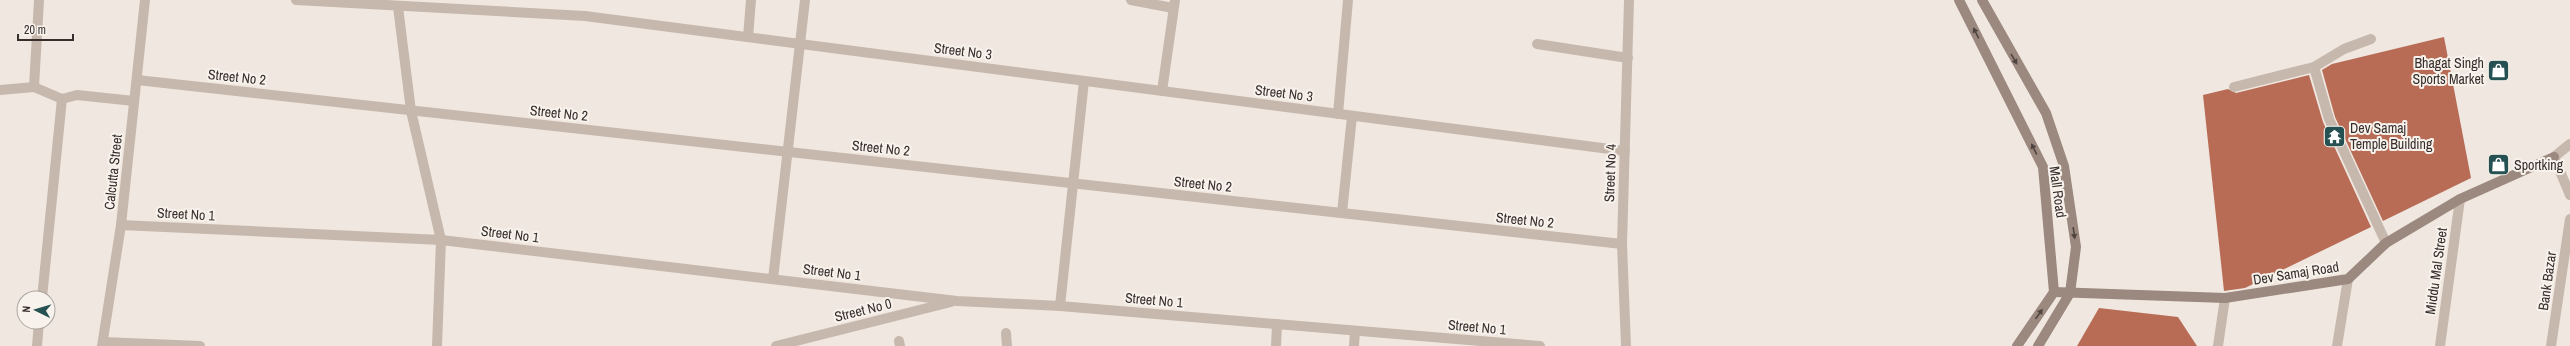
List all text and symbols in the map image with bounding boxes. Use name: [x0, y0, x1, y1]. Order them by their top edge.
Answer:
scale bar: [18, 16, 73, 42]
text: 20 m: [24, 22, 46, 38]
one-way arrow: [1972, 27, 1979, 39]
street label: Street No 3: [933, 39, 993, 63]
one-way arrow: [2011, 53, 2018, 65]
place label: Bhagat Singh Sports Market: [2413, 54, 2484, 88]
shop icon: Bhagat Singh Sports Market: [2486, 58, 2512, 84]
street label: Street No 2: [207, 65, 267, 89]
street label: Street No 3: [1254, 81, 1314, 105]
street label: Street No 2: [529, 101, 589, 125]
place label: Dev Samaj Temple Building: [2350, 119, 2433, 153]
temple icon: Dev Samaj Temple Building: [2322, 123, 2348, 149]
street label: Calcutta Street: [100, 133, 126, 211]
street label: Street No 2: [851, 136, 911, 160]
street label: Street No 4: [1600, 143, 1620, 202]
one-way arrow: [2031, 144, 2037, 155]
shop icon: Sportking: [2485, 152, 2511, 178]
place label: Sportking: [2514, 156, 2564, 174]
street label: Mall Road: [2045, 165, 2071, 219]
street label: Street No 2: [1173, 172, 1233, 196]
street label: Street No 1: [157, 203, 216, 225]
street label: Street No 2: [1495, 208, 1555, 232]
street label: Street No 1: [480, 222, 541, 247]
one-way arrow: [2071, 226, 2077, 239]
street label: Middu Mal Street: [2421, 226, 2451, 316]
street label: Bank Bazar: [2534, 250, 2560, 312]
street label: Dev Samaj Road: [2252, 257, 2340, 289]
street label: Street No 1: [802, 260, 863, 285]
street label: Street No 1: [1124, 289, 1184, 312]
north arrow: [16, 290, 56, 330]
street label: Street No 0: [833, 294, 893, 326]
text: N: [19, 305, 33, 313]
one-way arrow: [2035, 309, 2043, 319]
street label: Street No 1: [1447, 316, 1507, 339]

